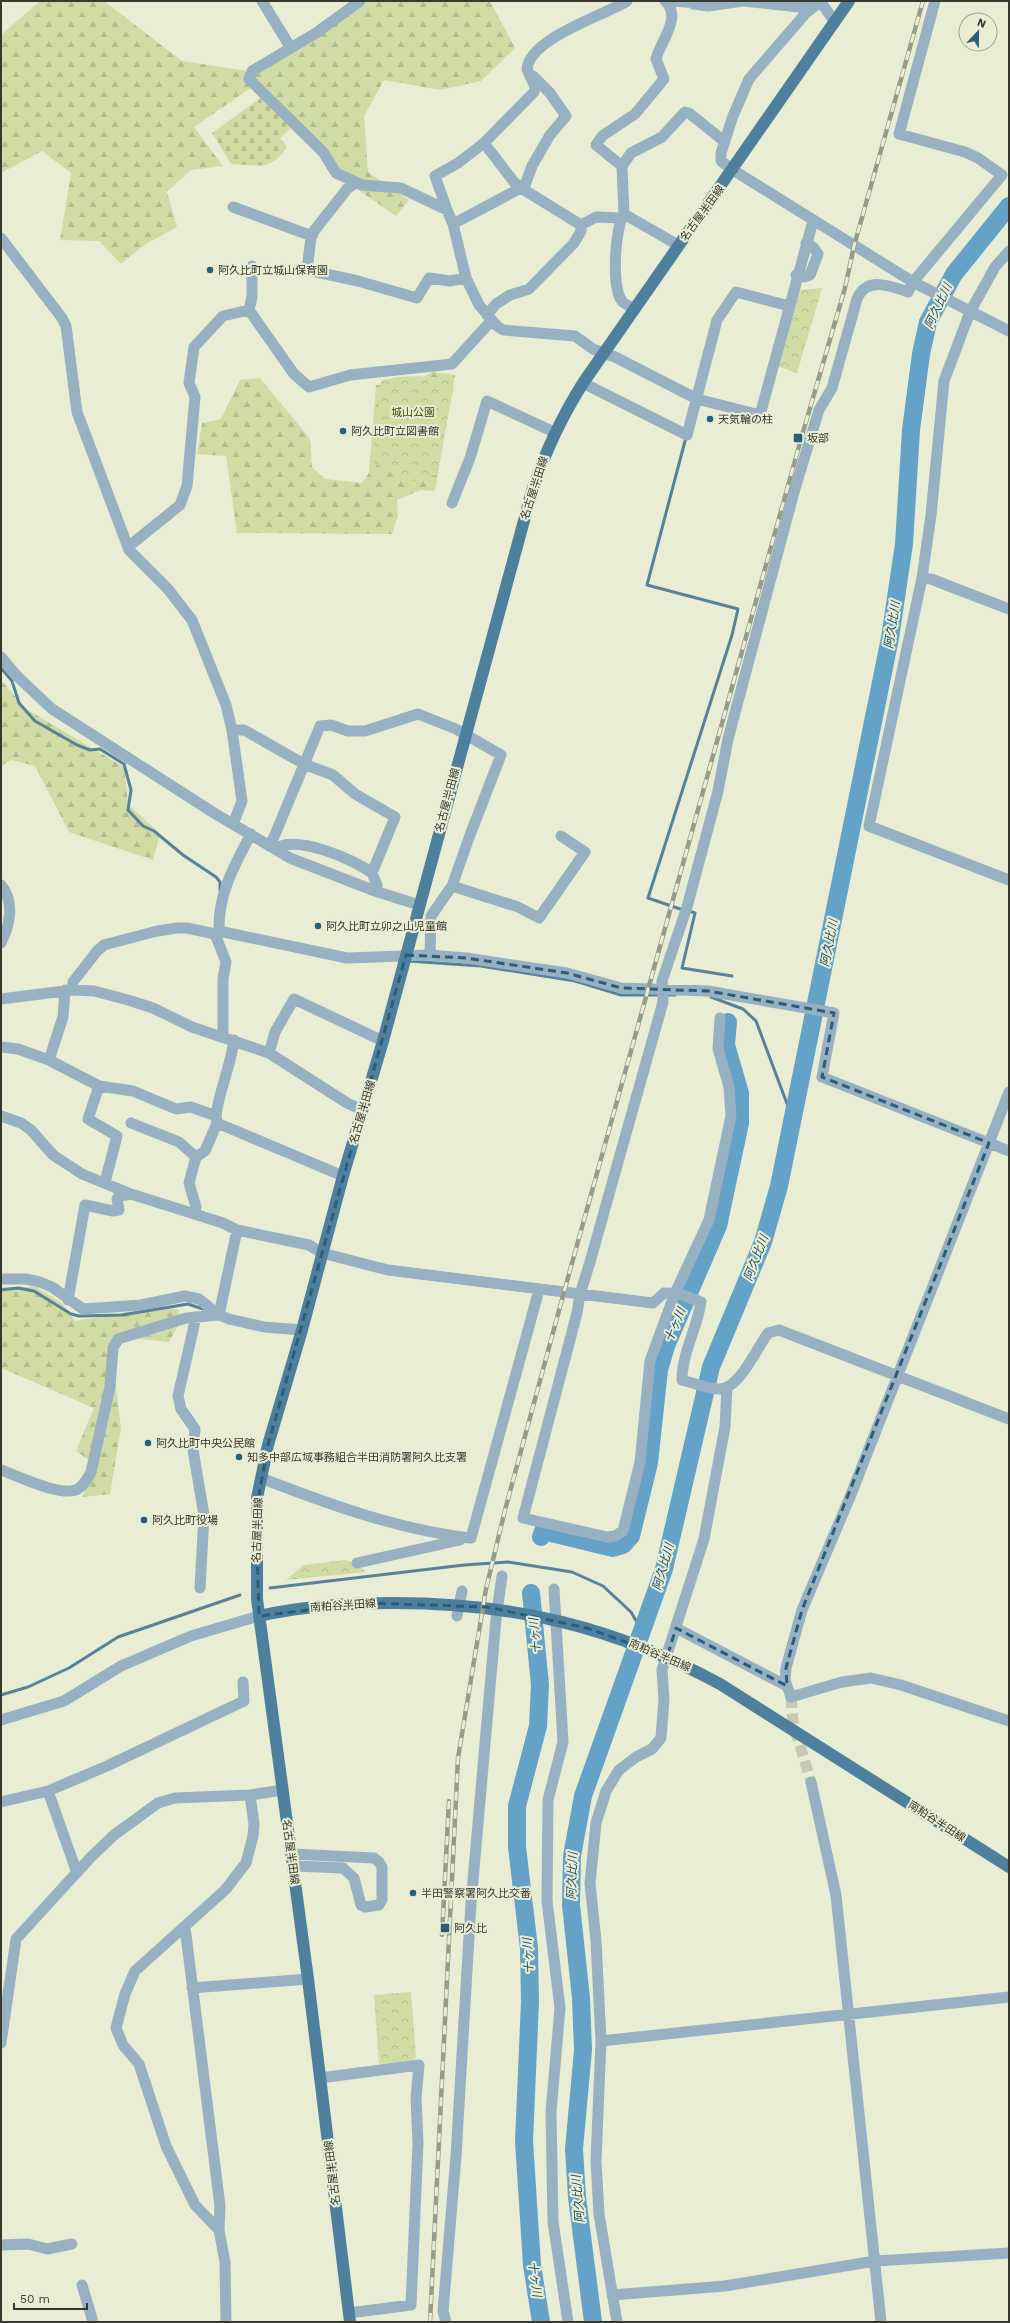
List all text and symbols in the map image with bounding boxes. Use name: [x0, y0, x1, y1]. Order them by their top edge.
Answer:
north arrow: [958, 12, 998, 52]
text: N: [975, 16, 988, 31]
street label: 名古屋半田線: [678, 183, 727, 244]
place label: 阿久比町立城山保育園: [218, 264, 328, 277]
marker: 阿久比町立城山保育園: [205, 265, 215, 275]
water label: 阿久比川: [922, 279, 955, 331]
park label: 城山公園: [391, 406, 435, 419]
place label: 天気輪の柱: [718, 413, 773, 426]
marker: 天気輪の柱: [705, 414, 715, 424]
place label: 阿久比町立図書館: [351, 425, 439, 438]
marker: 阿久比町立図書館: [338, 426, 348, 436]
marker: 坂部: [792, 432, 804, 444]
place label: 坂部: [807, 432, 829, 445]
street label: 名古屋半田線: [518, 455, 551, 522]
water label: 阿久比川: [881, 598, 903, 650]
street label: 名古屋半田線: [433, 767, 462, 834]
water label: 阿久比川: [818, 916, 841, 968]
place label: 阿久比町立卯之山児童館: [326, 920, 447, 933]
marker: 阿久比町立卯之山児童館: [313, 921, 323, 931]
street label: 名古屋半田線: [347, 1079, 378, 1146]
water label: 阿久比川: [741, 1231, 772, 1283]
water label: 十ヶ川: [662, 1304, 689, 1344]
place label: 阿久比町中央公民館: [156, 1437, 255, 1450]
marker: 阿久比町中央公民館: [143, 1438, 153, 1448]
place label: 知多中部広域事務組合半田消防署阿久比支署: [247, 1451, 467, 1464]
marker: 知多中部広域事務組合半田消防署阿久比支署: [234, 1452, 244, 1462]
street label: 名古屋半田線: [250, 1497, 265, 1563]
place label: 阿久比町役場: [152, 1514, 218, 1527]
marker: 阿久比町役場: [139, 1515, 149, 1525]
water label: 阿久比川: [650, 1540, 677, 1592]
street label: 南粕谷半田線: [310, 1597, 376, 1614]
water label: 十ヶ川: [526, 1615, 544, 1655]
street label: 南粕谷半田線: [627, 1637, 693, 1674]
street label: 南粕谷半田線: [906, 1798, 968, 1845]
street label: 名古屋半田線: [279, 1818, 302, 1886]
water label: 阿久比川: [564, 1850, 580, 1900]
place label: 半田警察署阿久比交番: [421, 1887, 531, 1900]
marker: 半田警察署阿久比交番: [408, 1888, 418, 1898]
marker: 阿久比: [439, 1922, 451, 1934]
place label: 阿久比: [454, 1922, 487, 1935]
water label: 十ヶ川: [520, 1936, 536, 1974]
street label: 名古屋半田線: [322, 2139, 343, 2206]
water label: 阿久比川: [569, 2172, 587, 2224]
water label: 十ヶ川: [526, 2260, 545, 2300]
scale bar: [14, 2285, 87, 2311]
text: 50 m: [20, 2292, 50, 2306]

